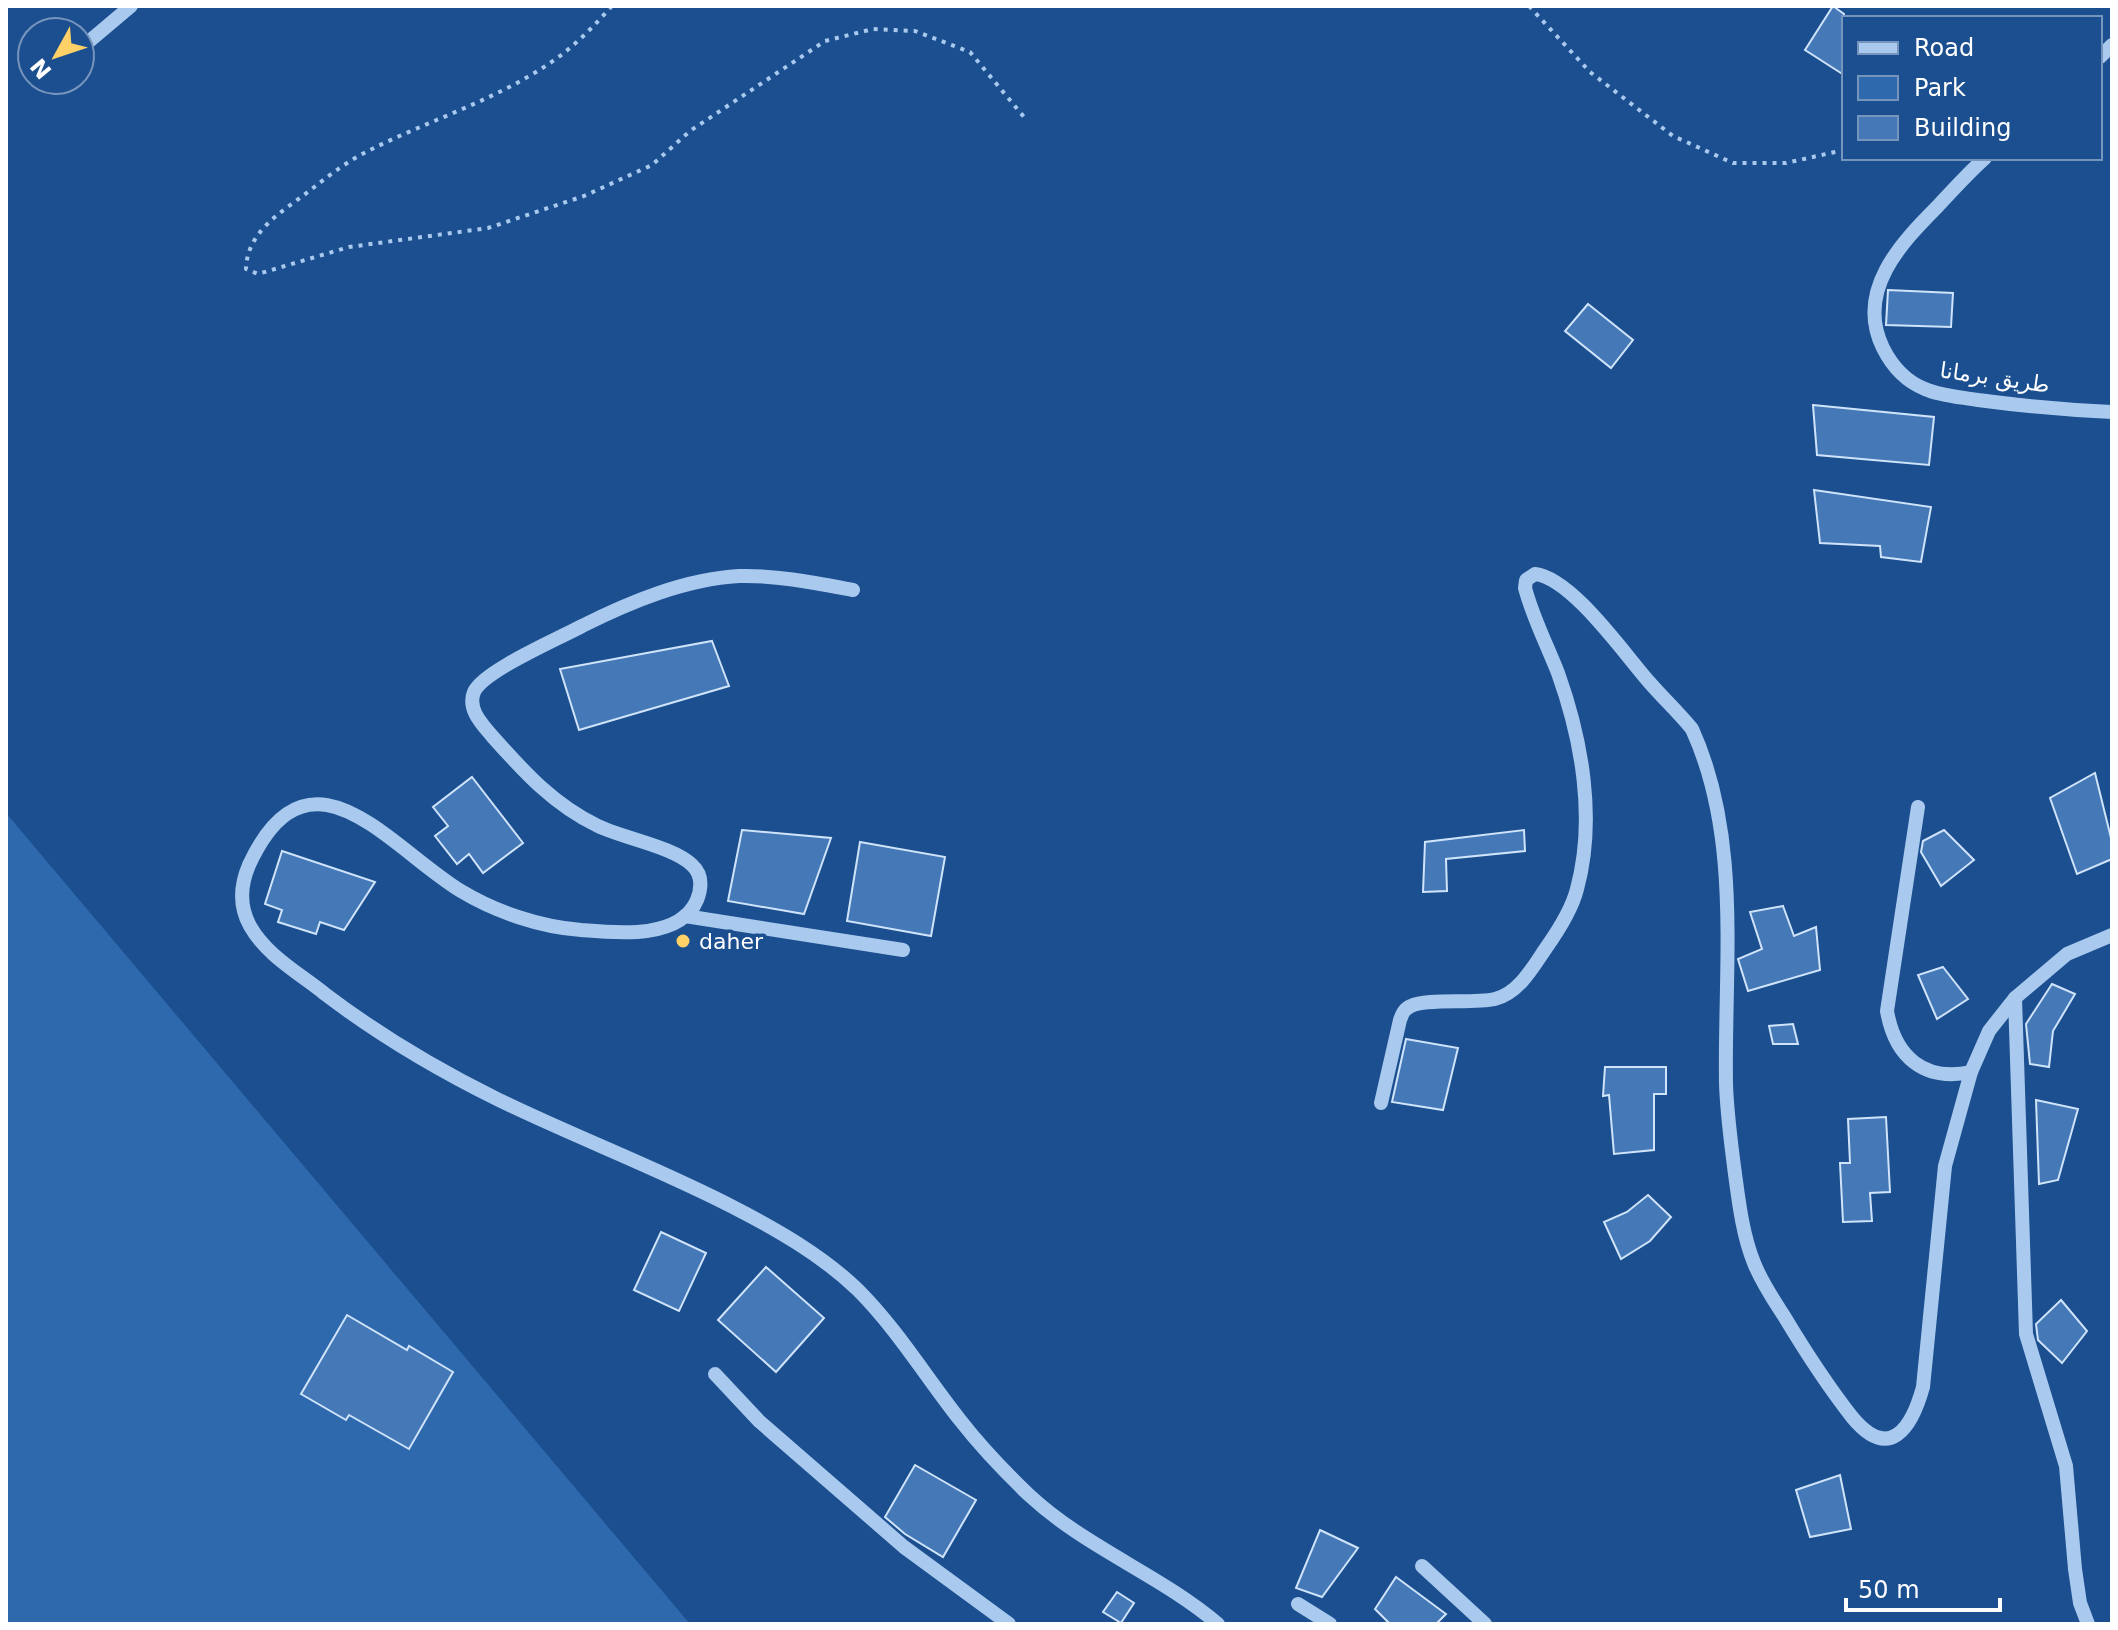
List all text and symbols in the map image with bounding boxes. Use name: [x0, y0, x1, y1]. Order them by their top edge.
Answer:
north arrow: [16, 16, 96, 96]
legend: [1842, 16, 2102, 160]
text: Road: [1914, 34, 1974, 62]
text: N: [26, 53, 57, 84]
text: Park: [1914, 74, 1966, 102]
text: Building: [1914, 114, 2011, 142]
street label: طريق برمانا: [1938, 357, 2051, 399]
place label: daher: [699, 929, 764, 954]
marker: daher: [674, 932, 692, 950]
scale bar: [1846, 1562, 2000, 1612]
text: 50 m: [1858, 1576, 1920, 1604]

